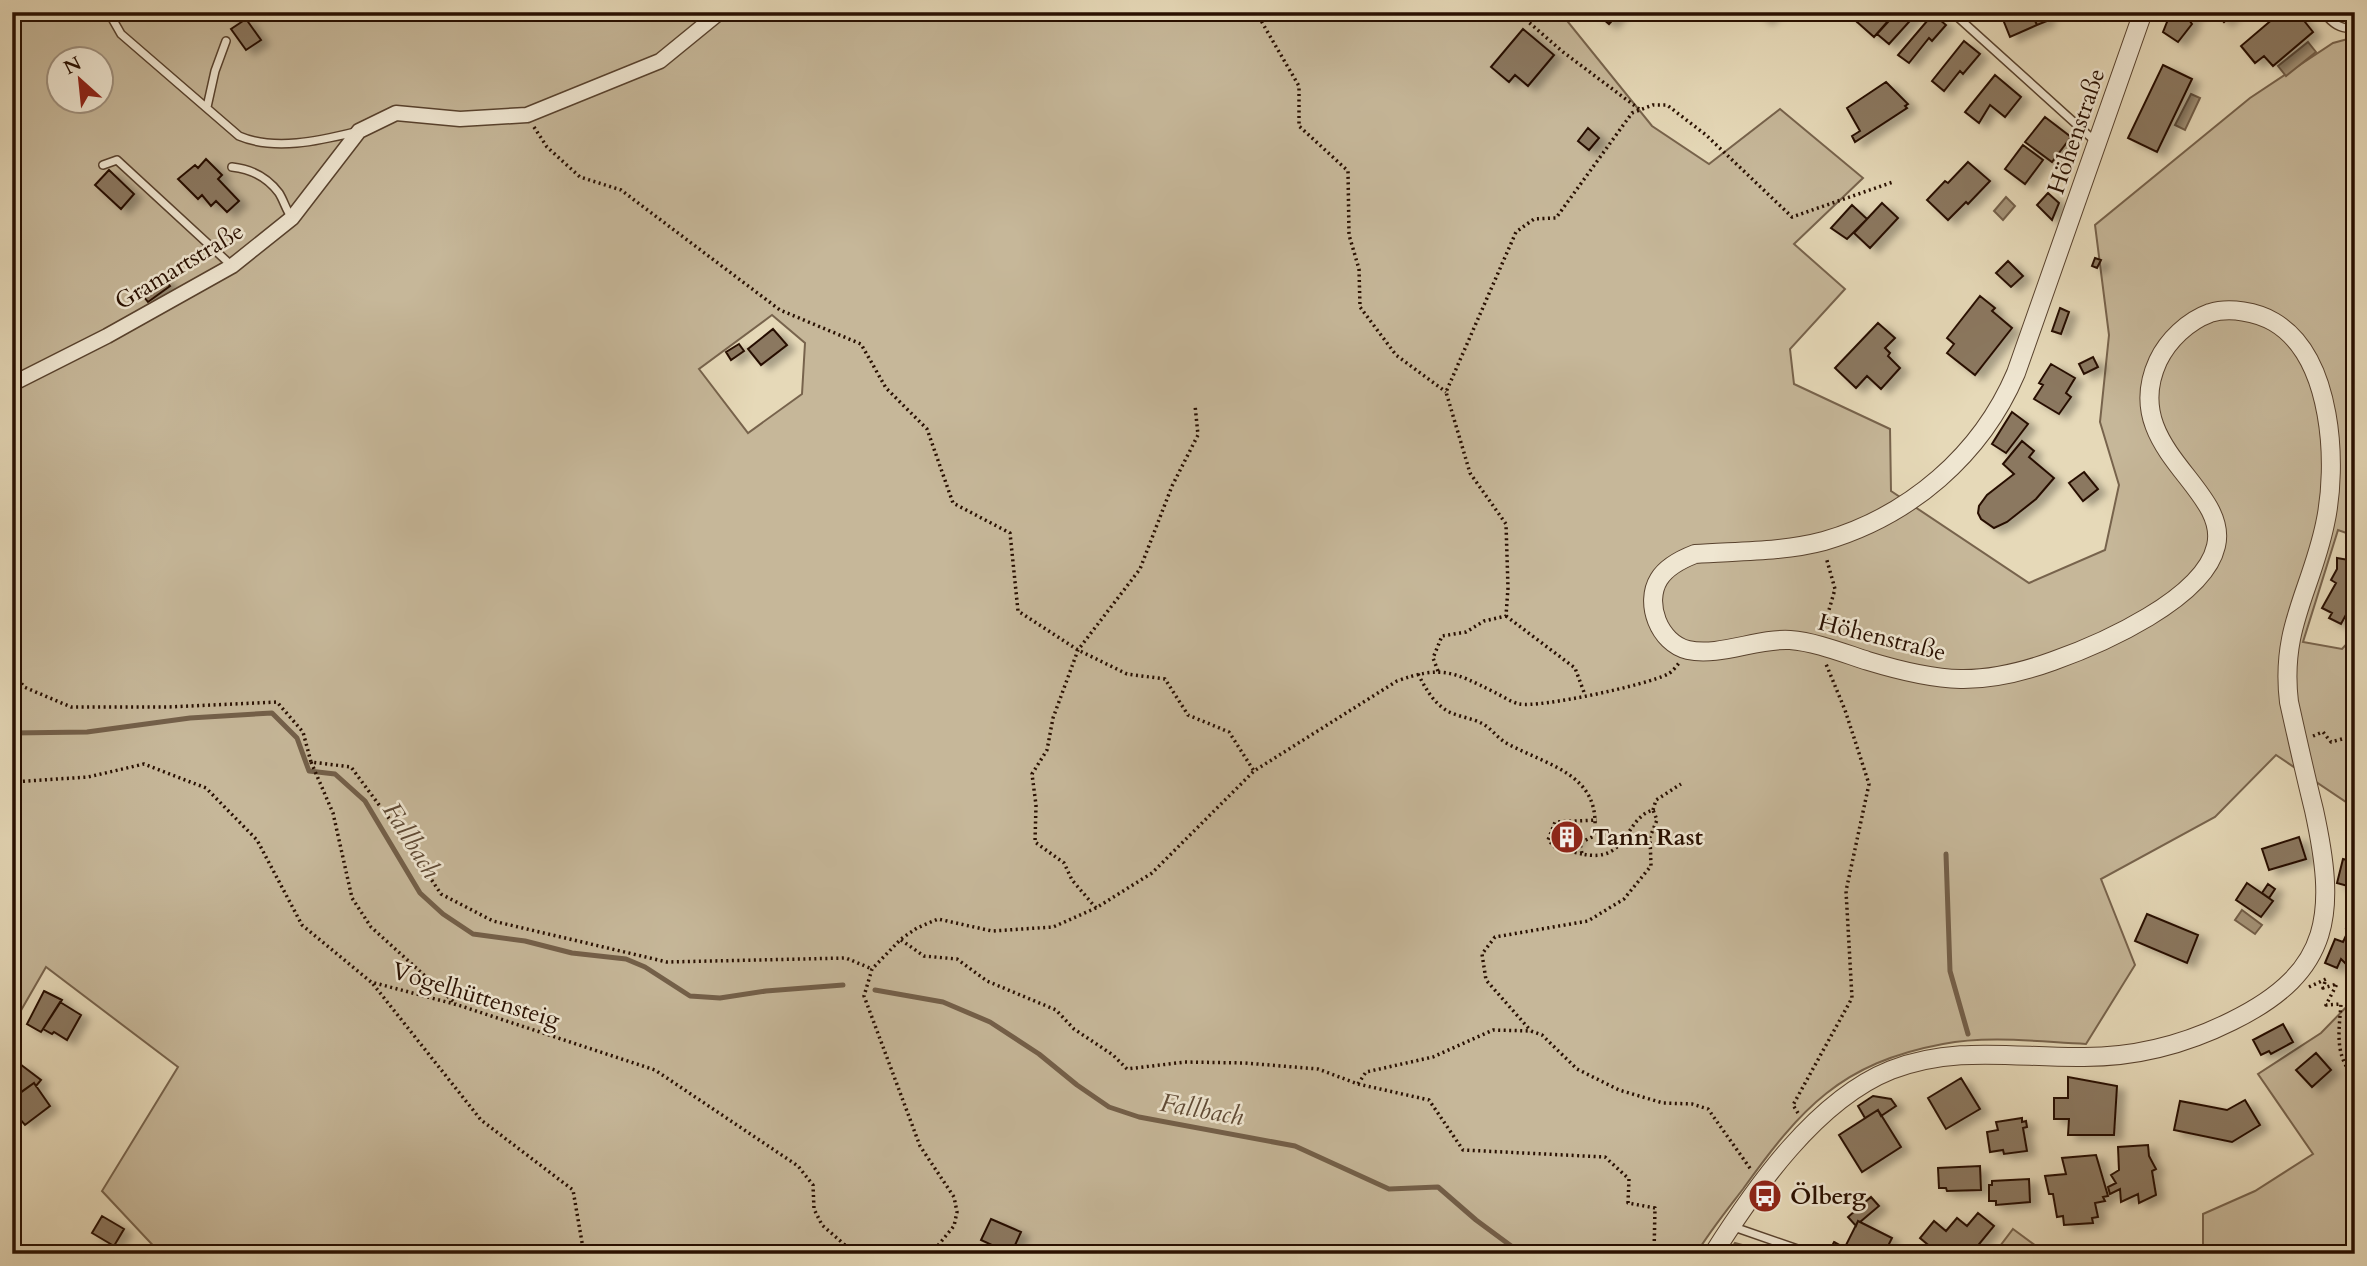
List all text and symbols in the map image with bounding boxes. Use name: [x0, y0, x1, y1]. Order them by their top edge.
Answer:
north arrow: [46, 46, 116, 116]
text: N: [59, 50, 86, 81]
street label: Höhenstraße: [2040, 64, 2113, 198]
street label: Gramartstraße: [109, 215, 250, 318]
street label: Höhenstraße: [1814, 606, 1949, 669]
water label: Fallbach: [375, 795, 449, 886]
building icon: Tann Rast: [1548, 818, 1586, 856]
place label: Tann Rast: [1592, 821, 1704, 854]
street label: Vogelhüttensteig: [388, 954, 564, 1037]
water label: Fallbach: [1158, 1085, 1247, 1134]
bus stop icon: Ölberg: [1746, 1177, 1784, 1215]
place label: Ölberg: [1790, 1180, 1867, 1213]

